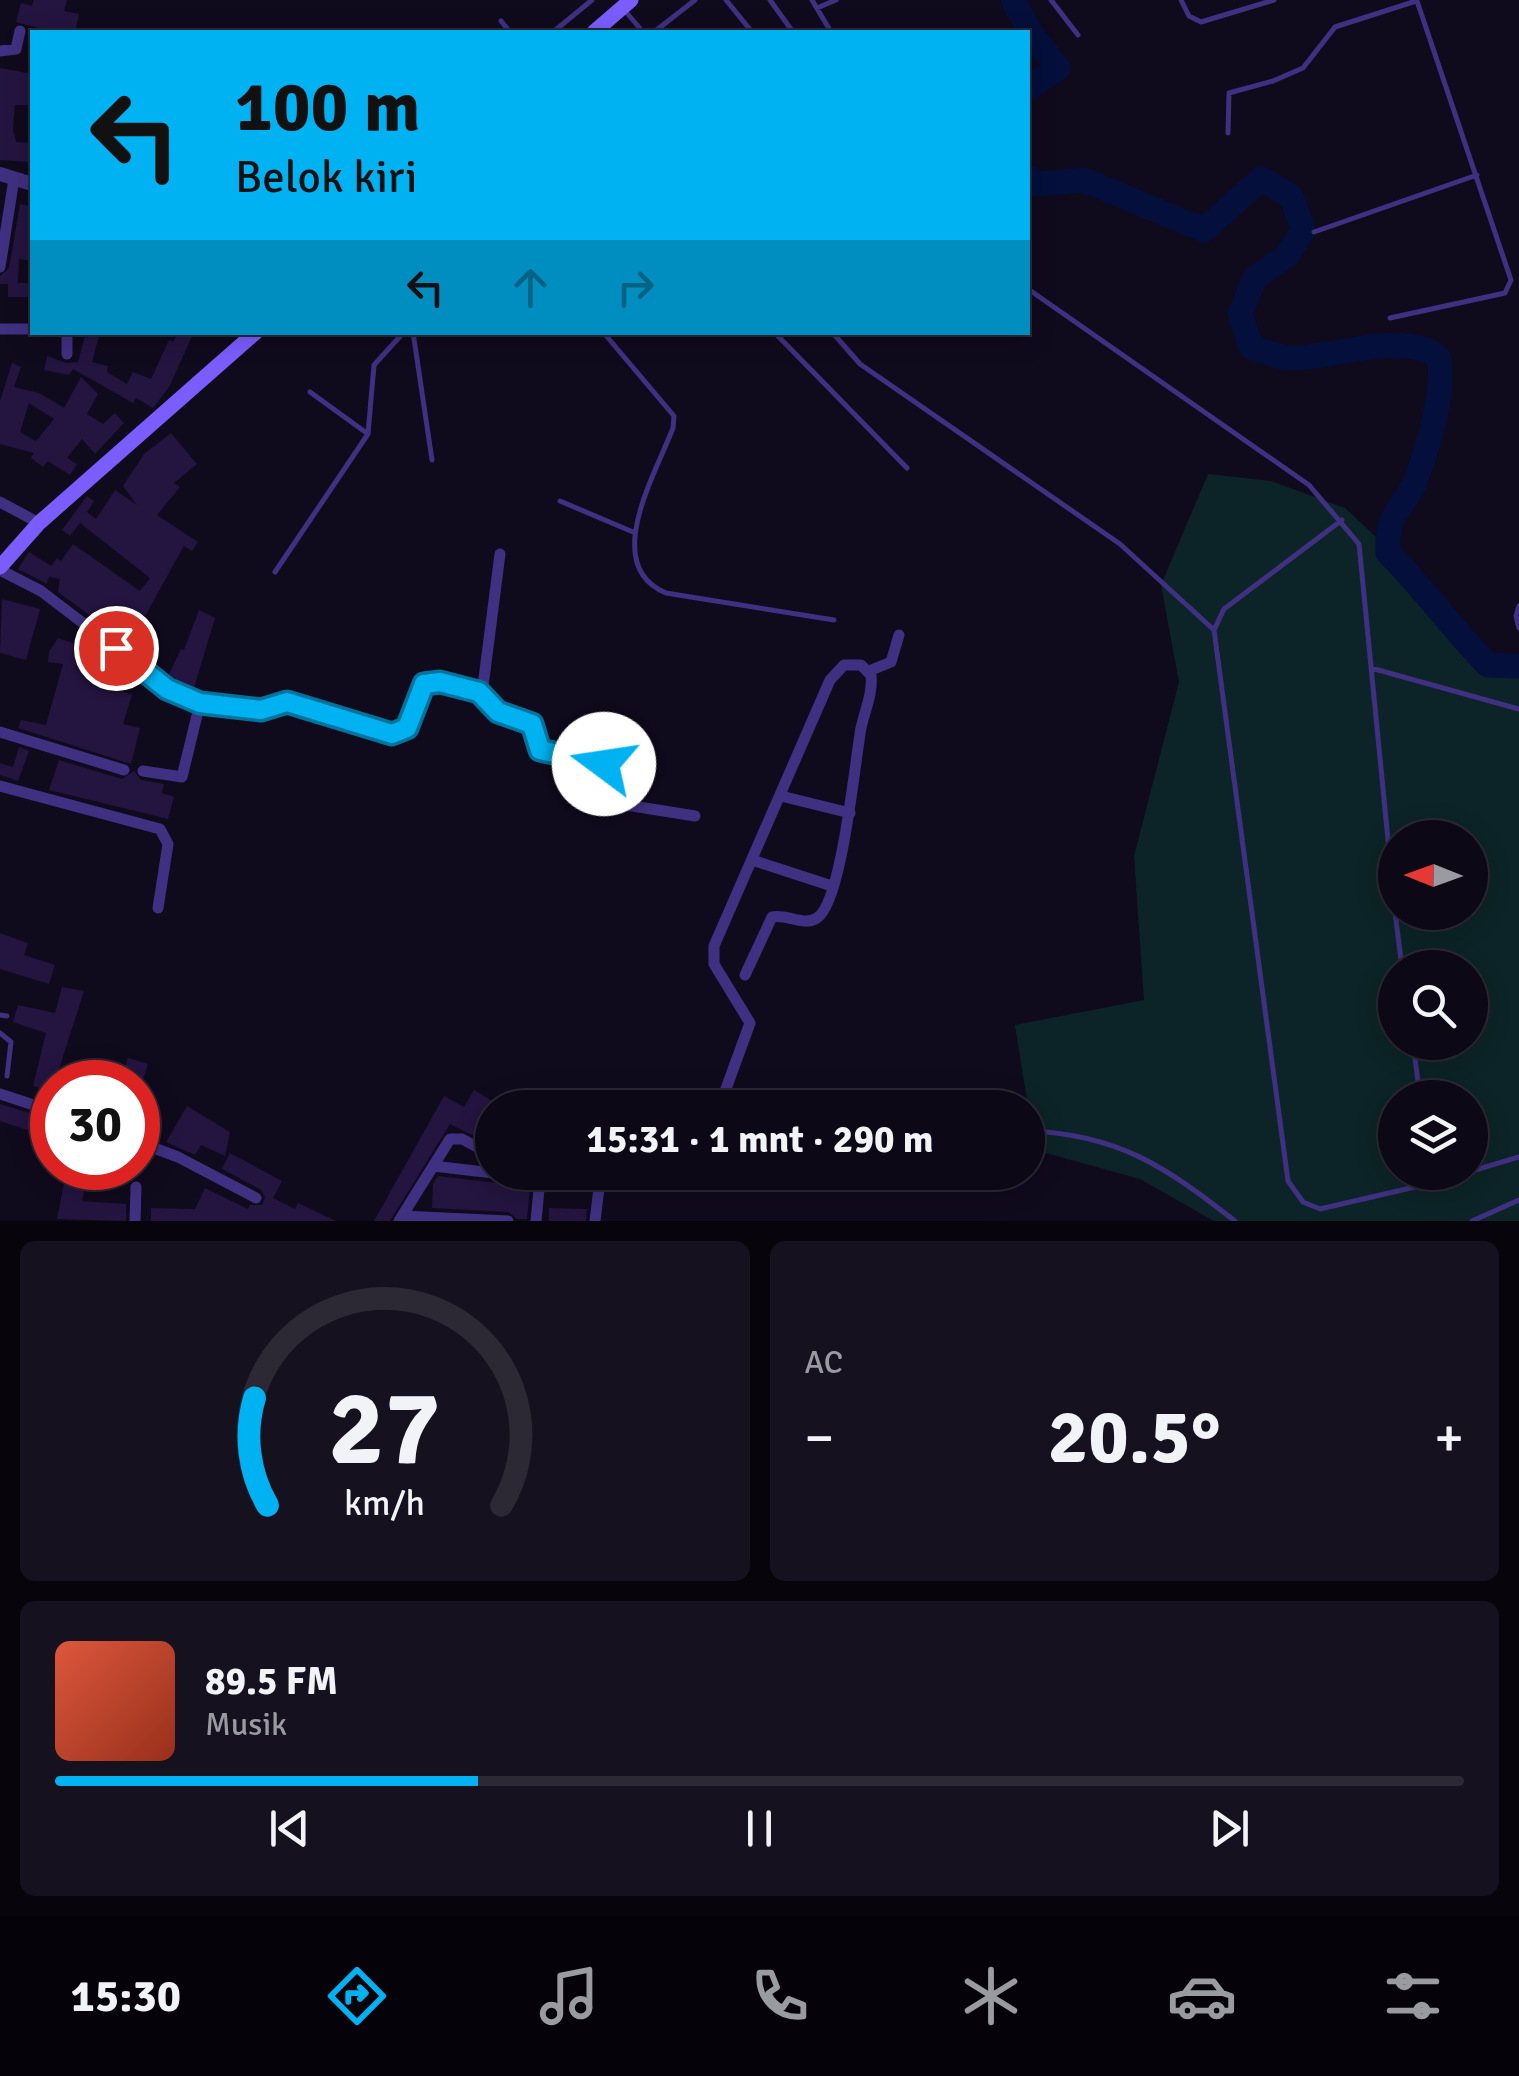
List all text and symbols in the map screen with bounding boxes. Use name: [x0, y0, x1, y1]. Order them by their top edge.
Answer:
text: 100 m: [235, 64, 420, 150]
icon: left: [70, 70, 200, 200]
text: Belok kiri: [235, 150, 417, 205]
icon: left: [398, 260, 453, 315]
icon: ahead: [503, 260, 558, 315]
icon: right: [608, 260, 663, 315]
pin: [74, 606, 159, 691]
icon: arrive: [89, 621, 144, 676]
position arrow: [552, 712, 656, 816]
north arrow: [1378, 820, 1488, 930]
map controls: [1378, 820, 1488, 1190]
button: search: [1378, 950, 1488, 1060]
speed limit sign: 30: [30, 1060, 160, 1190]
button: layers: [1378, 1080, 1488, 1190]
text: 15:31 · 1 mnt · 290 m: [586, 1116, 934, 1163]
text: AC: [805, 1343, 843, 1382]
text: 27: [329, 1365, 441, 1493]
text: 20.5°: [1048, 1391, 1221, 1484]
text: −: [805, 1404, 834, 1472]
text: +: [1434, 1404, 1464, 1472]
text: km/h: [344, 1481, 425, 1525]
text: 89.5 FM: [205, 1658, 338, 1705]
text: Musik: [205, 1705, 287, 1744]
icon: previous: [262, 1801, 317, 1856]
icon: pause: [732, 1801, 787, 1856]
icon: next: [1202, 1801, 1257, 1856]
icon: directions: [322, 1961, 392, 2031]
icon: music: [534, 1961, 604, 2031]
icon: phone: [745, 1961, 815, 2031]
icon: climate: [956, 1961, 1026, 2031]
icon: car: [1167, 1961, 1237, 2031]
icon: filters: [1378, 1961, 1448, 2031]
text: 15:30: [71, 1969, 181, 2024]

